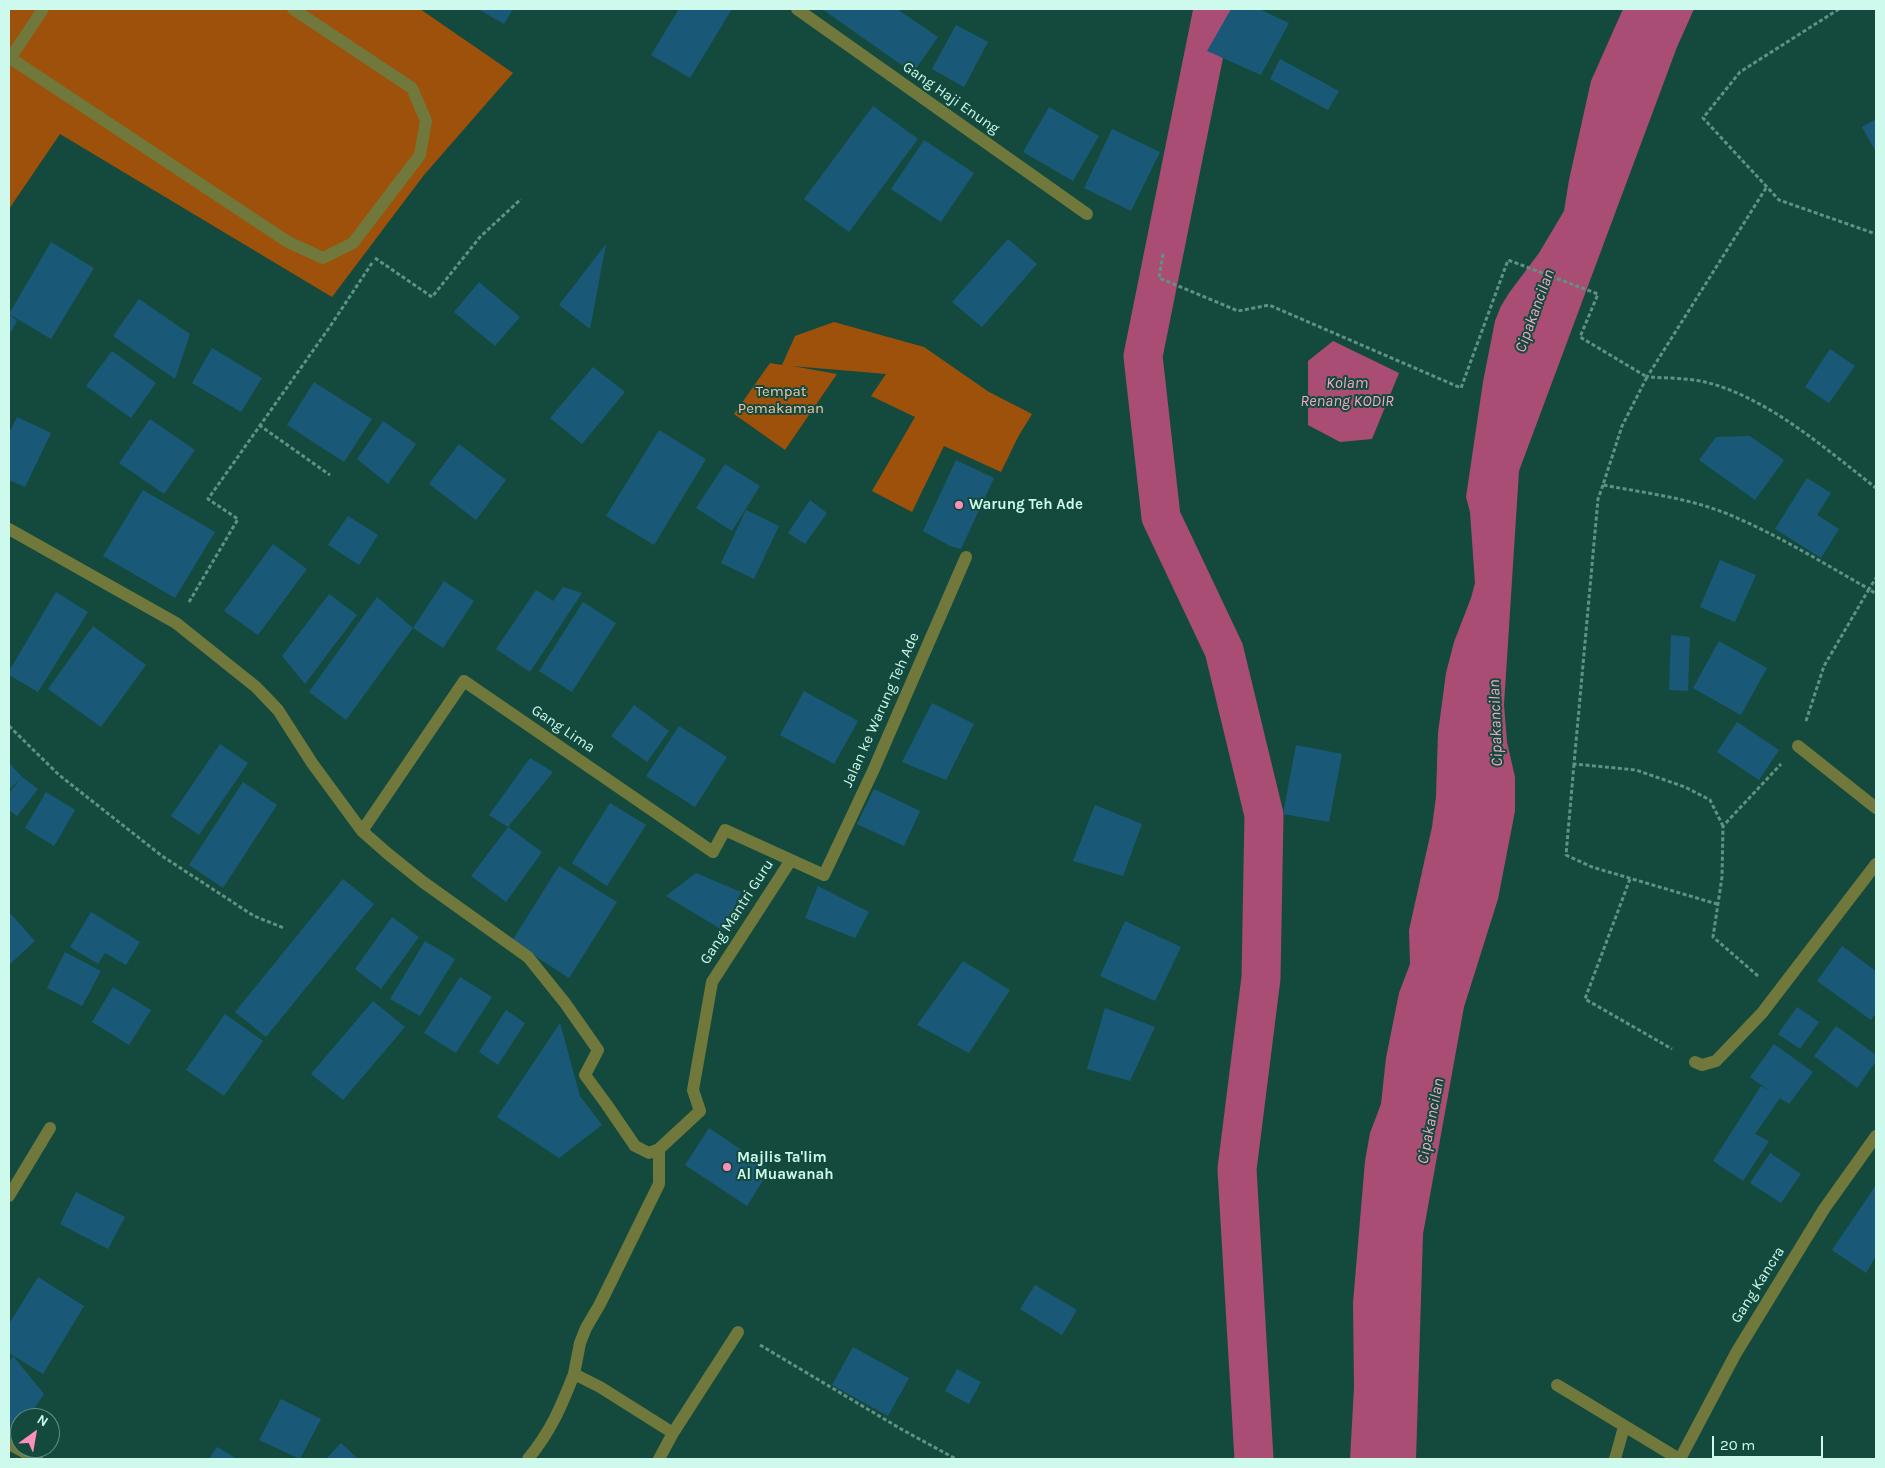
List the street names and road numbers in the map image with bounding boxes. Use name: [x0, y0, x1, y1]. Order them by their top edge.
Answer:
street label: Gang Haji Enung: [899, 58, 1003, 138]
street label: Jalan ke Warung Teh Ade: [839, 630, 923, 790]
street label: Gang Lima: [528, 701, 598, 757]
street label: Gang Mantri Guru: [696, 856, 778, 968]
street label: Gang Kancra: [1727, 1243, 1789, 1327]

